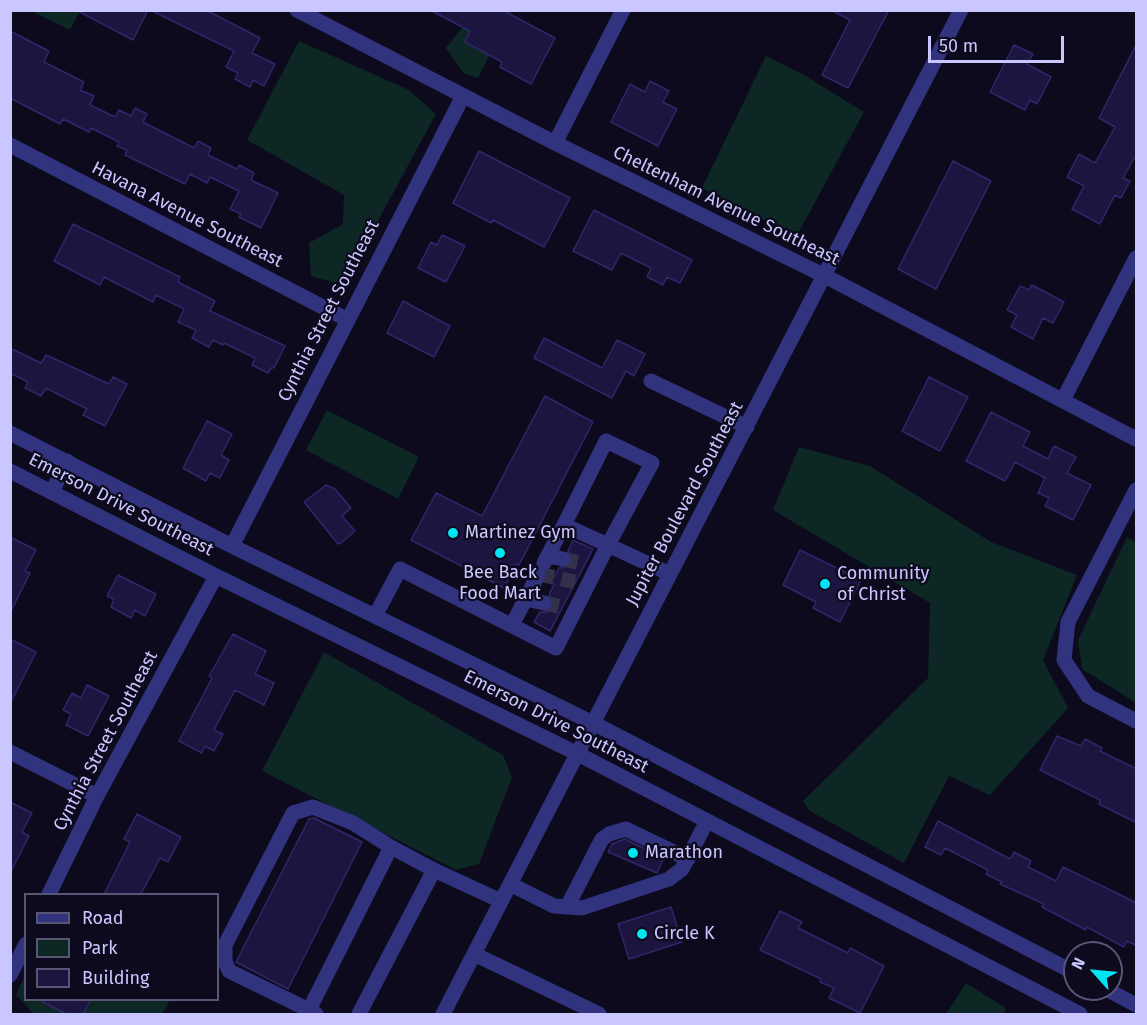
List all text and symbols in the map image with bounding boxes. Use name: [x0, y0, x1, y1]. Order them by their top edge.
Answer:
scale bar: [931, 24, 1068, 62]
text: 50 m: [939, 35, 978, 57]
street label: Cheltenham Avenue Southeast: [609, 142, 843, 270]
street label: Havana Avenue Southeast: [88, 157, 286, 273]
street label: Cynthia Street Southeast: [274, 217, 384, 405]
street label: Jupiter Boulevard Southeast: [622, 398, 748, 610]
street label: Emerson Drive Southeast: [25, 449, 217, 561]
place label: Martinez Gym: [465, 522, 576, 544]
marker: Martinez Gym: [446, 526, 460, 540]
marker: Bee Back Food Mart: [493, 546, 507, 560]
place label: Bee Back Food Mart: [459, 562, 541, 604]
place label: Community of Christ: [837, 563, 929, 606]
marker: Community of Christ: [818, 577, 832, 591]
street label: Cynthia Street Southeast: [49, 647, 163, 835]
street label: Emerson Drive Southeast: [460, 666, 652, 778]
place label: Marathon: [645, 842, 723, 864]
marker: Marathon: [626, 846, 640, 860]
legend: [24, 893, 219, 1001]
text: Road: [82, 907, 124, 929]
place label: Circle K: [654, 923, 715, 945]
marker: Circle K: [635, 927, 649, 941]
text: Park: [82, 937, 117, 959]
north arrow: [1063, 941, 1123, 1001]
text: N: [1067, 954, 1089, 973]
text: Building: [82, 967, 149, 989]

